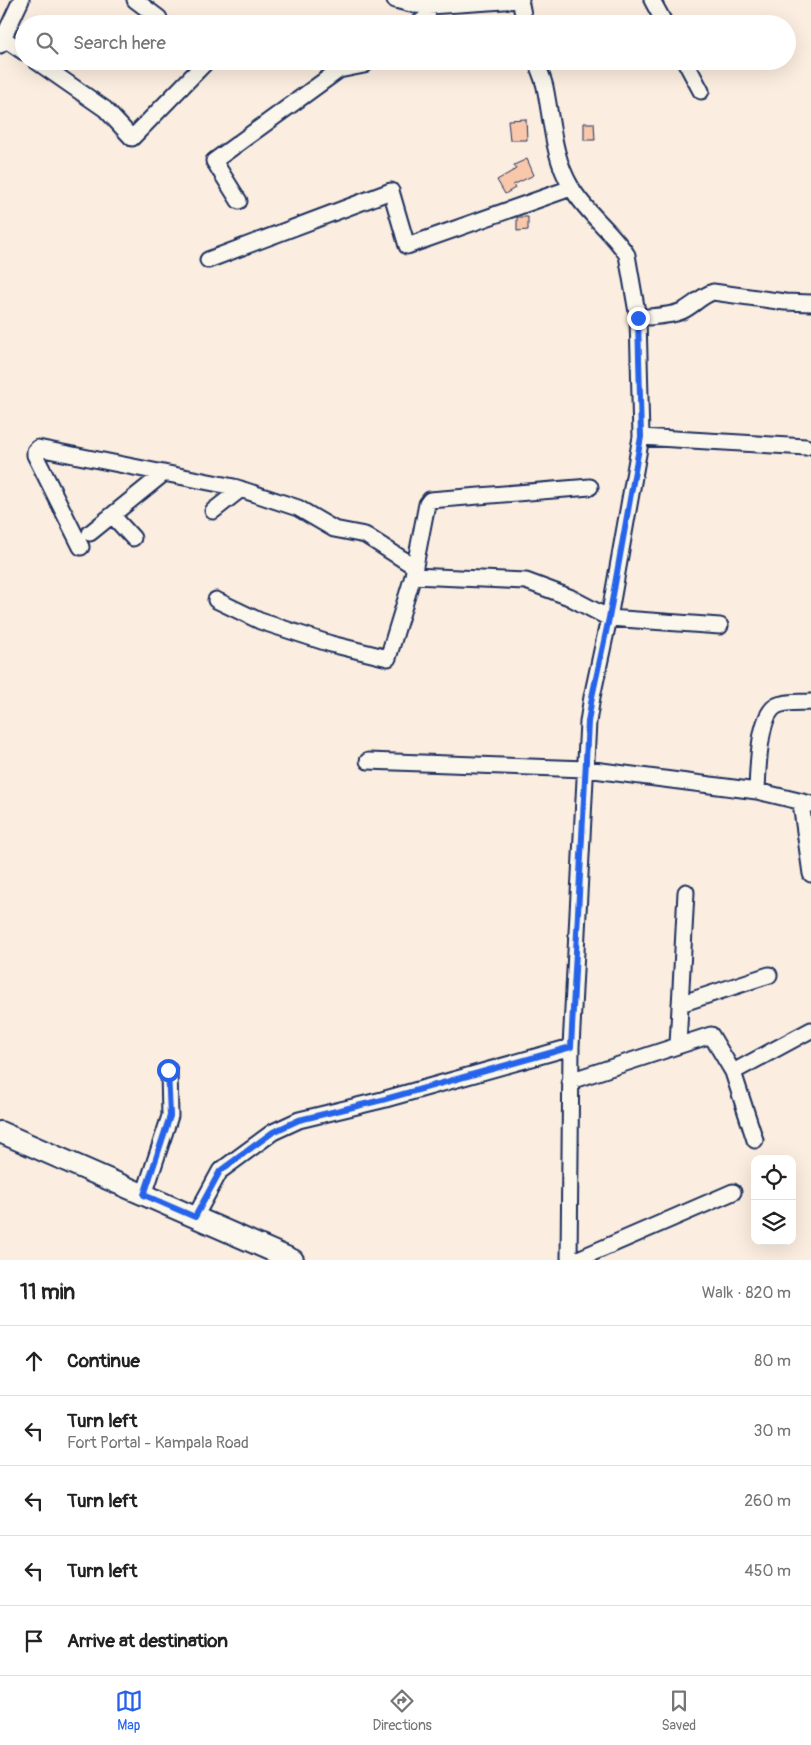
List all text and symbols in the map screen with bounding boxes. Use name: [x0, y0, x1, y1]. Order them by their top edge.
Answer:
search box: [15, 15, 796, 70]
icon: search: [33, 29, 61, 57]
text: Search here: [73, 31, 166, 55]
route end: [627, 307, 650, 330]
route start: [157, 1059, 180, 1082]
map controls: [751, 1155, 796, 1245]
button: locate: [751, 1155, 796, 1200]
button: layers: [751, 1200, 796, 1245]
text: 11 min: [20, 1279, 75, 1306]
text: Walk · 820 m: [702, 1283, 791, 1303]
icon: ahead: [20, 1347, 48, 1375]
text: Continue: [67, 1349, 140, 1373]
text: 80 m: [754, 1351, 791, 1371]
text: Turn left: [67, 1409, 137, 1433]
icon: left: [20, 1417, 48, 1445]
text: 30 m: [753, 1421, 791, 1441]
text: Fort Portal - Kampala Road: [67, 1433, 249, 1453]
icon: left: [20, 1487, 48, 1515]
text: Turn left: [67, 1489, 137, 1513]
text: 260 m: [744, 1491, 791, 1511]
icon: left: [20, 1557, 48, 1585]
text: Turn left: [67, 1559, 137, 1583]
text: 450 m: [744, 1561, 791, 1581]
icon: arrive: [20, 1627, 48, 1655]
text: Arrive at destination: [67, 1629, 228, 1653]
tab: Map: [115, 1687, 143, 1734]
tab: Directions: [372, 1687, 432, 1734]
tab: Saved: [661, 1687, 696, 1734]

